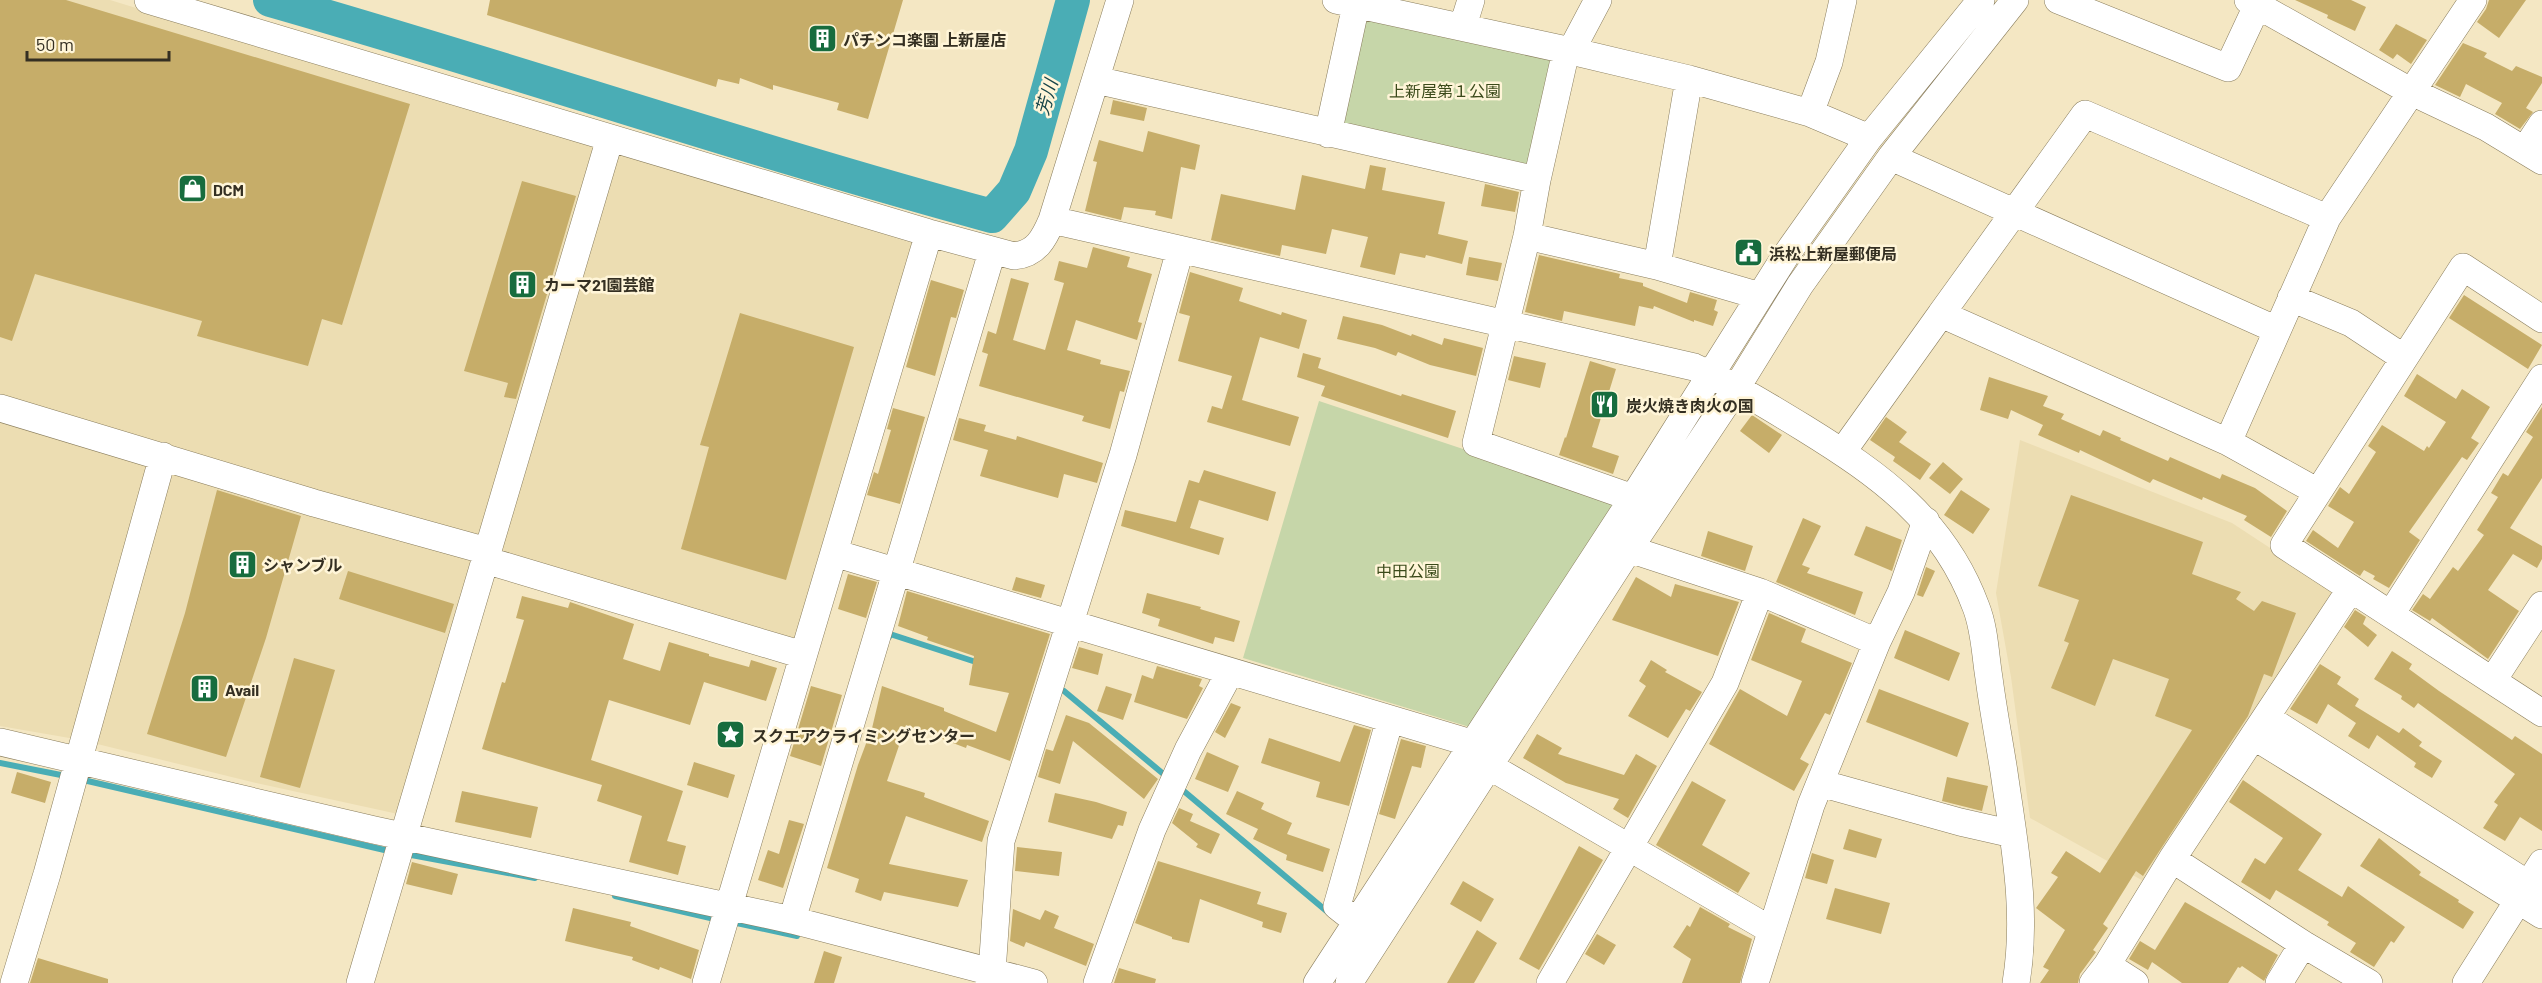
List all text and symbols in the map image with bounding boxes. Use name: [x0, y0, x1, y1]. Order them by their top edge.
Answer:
building icon: パチンコ楽園 上新屋店: [806, 23, 838, 55]
scale bar: [27, 24, 170, 62]
place label: パチンコ楽園 上新屋店: [843, 30, 1006, 49]
text: 50 m: [36, 33, 74, 55]
water label: 芳川: [1030, 75, 1062, 117]
park label: 上新屋第１公園: [1389, 81, 1501, 100]
shop icon: DCM: [176, 173, 208, 205]
place label: DCM: [213, 180, 244, 199]
public building icon: 浜松上新屋郵便局: [1732, 237, 1764, 269]
place label: 浜松上新屋郵便局: [1769, 244, 1897, 263]
building icon: カーマ21園芸館: [507, 268, 539, 300]
place label: カーマ21園芸館: [544, 275, 655, 294]
restaurant icon: 炭火焼き肉火の国: [1589, 389, 1621, 421]
place label: 炭火焼き肉火の国: [1626, 396, 1754, 415]
building icon: シャンブル: [226, 548, 258, 580]
place label: シャンブル: [263, 555, 343, 574]
park label: 中田公園: [1376, 561, 1440, 580]
building icon: Avail: [188, 673, 220, 705]
place label: Avail: [225, 680, 259, 699]
place icon: スクエアクライミングセンター: [715, 719, 747, 751]
place label: スクエアクライミングセンター: [752, 726, 975, 745]

